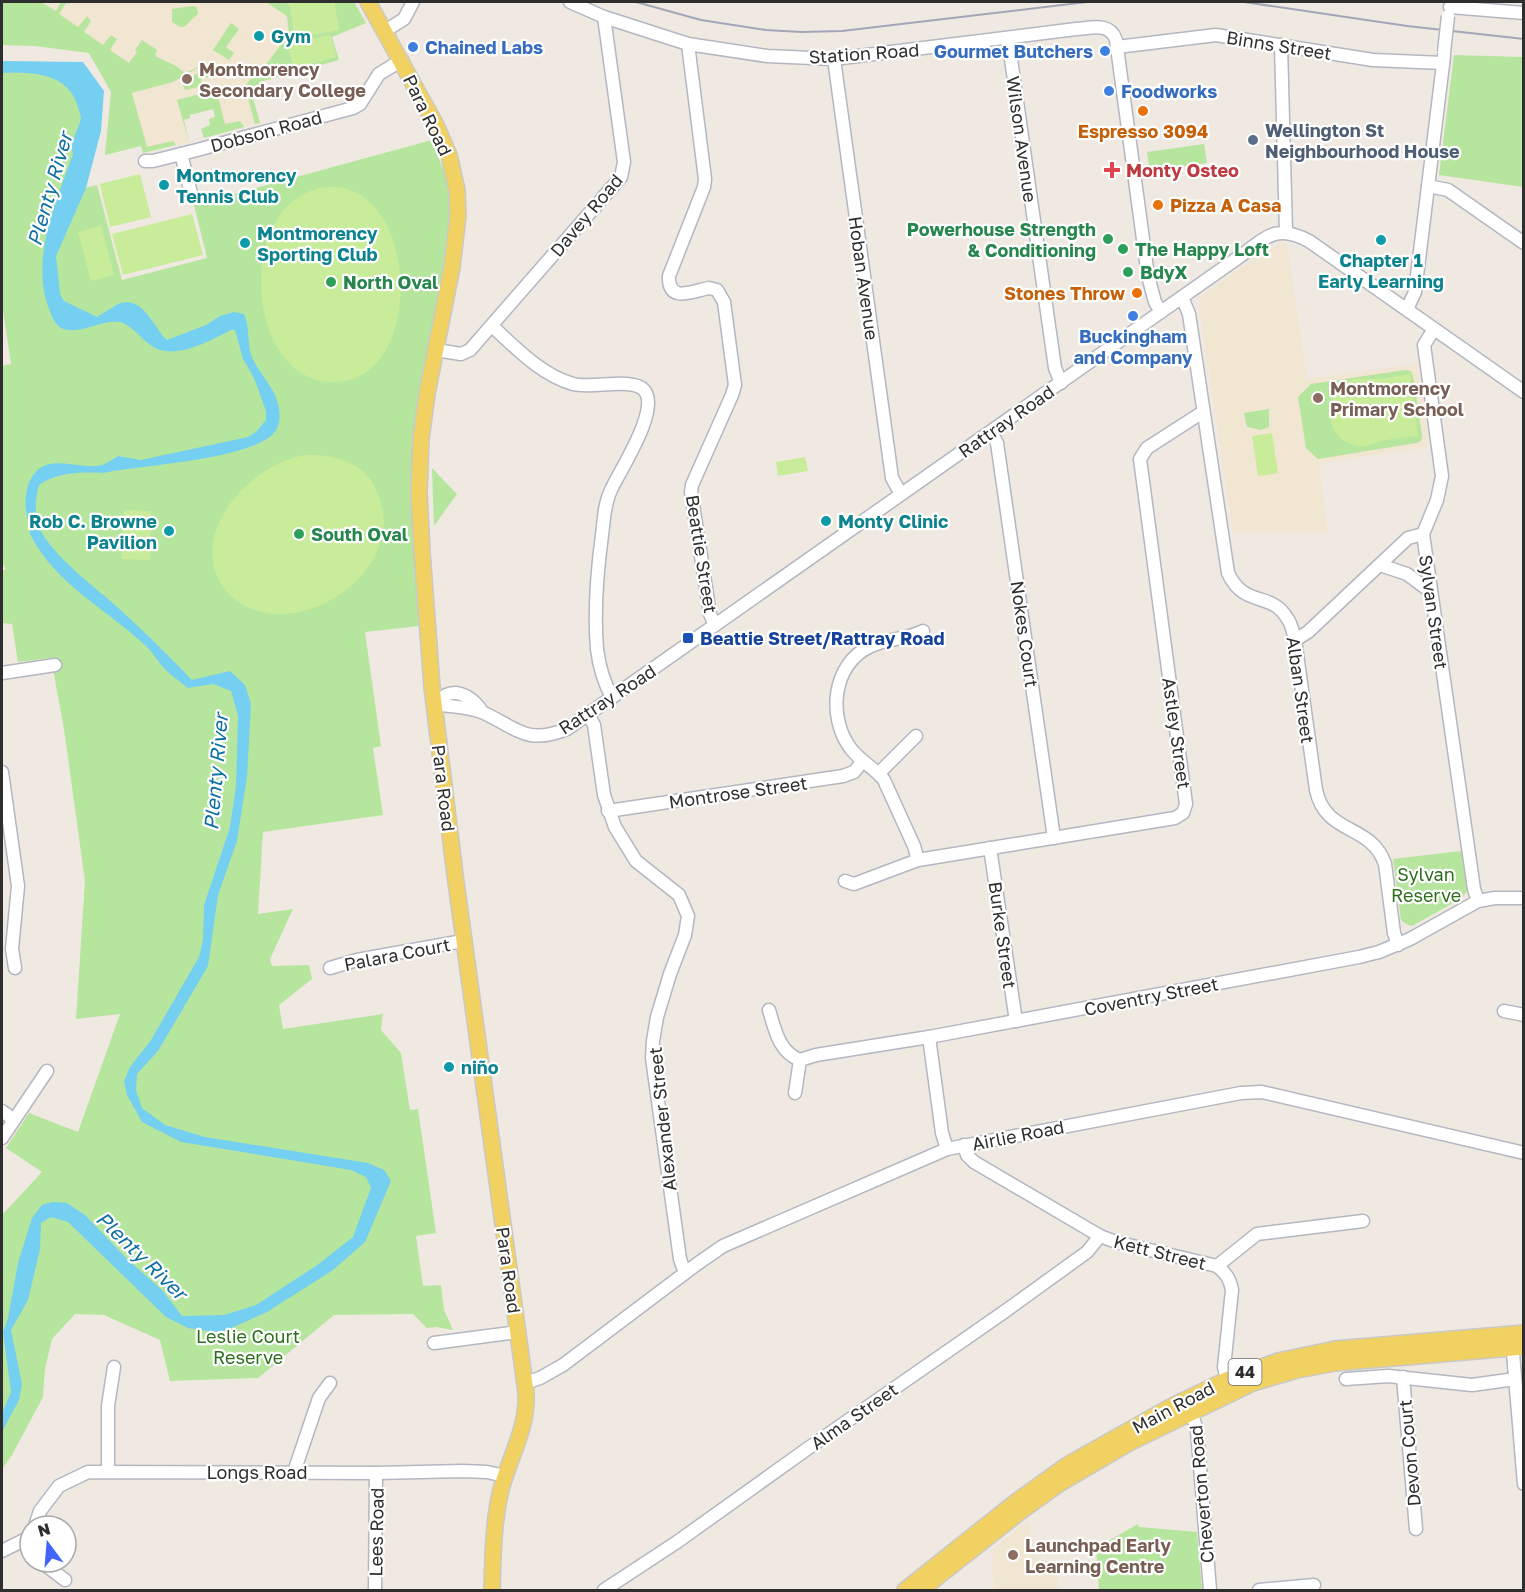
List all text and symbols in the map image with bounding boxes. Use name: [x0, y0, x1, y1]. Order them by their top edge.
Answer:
place label: Gym: [271, 25, 311, 47]
street label: Binns Street: [1225, 26, 1333, 64]
marker: Gym: [252, 29, 266, 43]
place label: Chained Labs: [425, 36, 543, 58]
street label: Station Road: [808, 38, 920, 68]
marker: Chained Labs: [406, 40, 420, 54]
place label: Gourmet Butchers: [934, 40, 1093, 62]
marker: Gourmet Butchers: [1098, 44, 1112, 58]
place label: Montmorency Secondary College: [199, 58, 366, 101]
street label: Para Road: [399, 71, 457, 159]
marker: Montmorency Secondary College: [180, 72, 194, 86]
street label: Wilson Avenue: [1002, 74, 1042, 204]
place label: Foodworks: [1121, 80, 1217, 102]
marker: Foodworks: [1102, 84, 1116, 98]
marker: Espresso 3094: [1136, 104, 1150, 118]
street label: Dobson Road: [208, 106, 324, 156]
place label: Wellington St Neighbourhood House: [1265, 119, 1460, 162]
place label: Espresso 3094: [1078, 120, 1208, 142]
water label: Plenty River: [21, 127, 78, 249]
marker: Wellington St Neighbourhood House: [1246, 133, 1260, 147]
place label: Monty Osteo: [1126, 159, 1239, 181]
marker: Monty Osteo: [1103, 161, 1121, 179]
place label: Montmorency Tennis Club: [176, 164, 297, 207]
street label: Davey Road: [545, 169, 627, 261]
marker: Montmorency Tennis Club: [157, 178, 171, 192]
place label: Pizza A Casa: [1170, 194, 1282, 216]
marker: Pizza A Casa: [1151, 198, 1165, 212]
street label: Hoban Avenue: [844, 215, 884, 341]
place label: Powerhouse Strength & Conditioning: [907, 218, 1096, 261]
place label: Montmorency Sporting Club: [257, 222, 378, 265]
marker: Powerhouse Strength & Conditioning: [1101, 232, 1115, 246]
marker: Chapter 1 Early Learning: [1374, 233, 1388, 247]
marker: Montmorency Sporting Club: [238, 236, 252, 250]
place label: The Happy Loft: [1135, 238, 1269, 260]
marker: The Happy Loft: [1116, 242, 1130, 256]
place label: Chapter 1 Early Learning: [1318, 249, 1444, 292]
place label: BdyX: [1140, 261, 1188, 283]
marker: BdyX: [1121, 265, 1135, 279]
place label: North Oval: [343, 271, 438, 293]
marker: North Oval: [324, 275, 338, 289]
place label: Stones Throw: [1004, 282, 1125, 304]
marker: Stones Throw: [1130, 286, 1144, 300]
marker: Buckingham and Company: [1126, 309, 1140, 323]
place label: Buckingham and Company: [1073, 325, 1193, 368]
place label: Montmorency Primary School: [1330, 377, 1464, 420]
street label: Rattray Road: [954, 380, 1058, 462]
marker: Montmorency Primary School: [1311, 391, 1325, 405]
street label: Beattie Street: [682, 493, 722, 615]
place label: Rob C. Browne Pavilion: [29, 510, 157, 553]
place label: Monty Clinic: [838, 510, 948, 532]
marker: Monty Clinic: [819, 514, 833, 528]
place label: South Oval: [311, 523, 408, 545]
marker: Rob C. Browne Pavilion: [162, 524, 176, 538]
marker: South Oval: [292, 527, 306, 541]
street label: Sylvan Street: [1415, 553, 1453, 671]
street label: Nokes Court: [1007, 579, 1043, 689]
place label: Beattie Street/Rattray Road: [700, 627, 945, 649]
marker: Beattie Street/Rattray Road: [681, 631, 695, 645]
street label: Alban Street: [1283, 635, 1319, 745]
street label: Rattray Road: [554, 659, 660, 739]
street label: Astley Street: [1158, 676, 1196, 790]
water label: Plenty River: [198, 710, 233, 831]
street label: Para Road: [428, 743, 460, 833]
street label: Montrose Street: [667, 771, 809, 813]
park label: Sylvan Reserve: [1391, 863, 1461, 906]
street label: Burke Street: [985, 880, 1021, 990]
street label: Palara Court: [342, 933, 452, 975]
street label: Coventry Street: [1082, 972, 1220, 1020]
street label: Alexander Street: [644, 1046, 680, 1192]
place label: niño: [461, 1056, 499, 1078]
marker: niño: [442, 1060, 456, 1074]
street label: Airlie Road: [970, 1115, 1066, 1155]
water label: Plenty River: [91, 1206, 195, 1307]
street label: Para Road: [492, 1225, 526, 1315]
street label: Kett Street: [1111, 1230, 1209, 1274]
park label: Leslie Court Reserve: [196, 1325, 300, 1368]
road number: 44: [1228, 1359, 1262, 1385]
street label: Main Road: [1128, 1376, 1218, 1438]
street label: Alma Street: [806, 1378, 902, 1454]
street label: Devon Court: [1393, 1399, 1425, 1507]
street label: Cheverton Road: [1184, 1424, 1218, 1564]
street label: Longs Road: [206, 1461, 308, 1483]
street label: Lees Road: [364, 1487, 388, 1577]
north arrow: [18, 1514, 78, 1574]
text: N: [35, 1518, 52, 1541]
place label: Launchpad Early Learning Centre: [1025, 1534, 1171, 1577]
marker: Launchpad Early Learning Centre: [1006, 1548, 1020, 1562]

